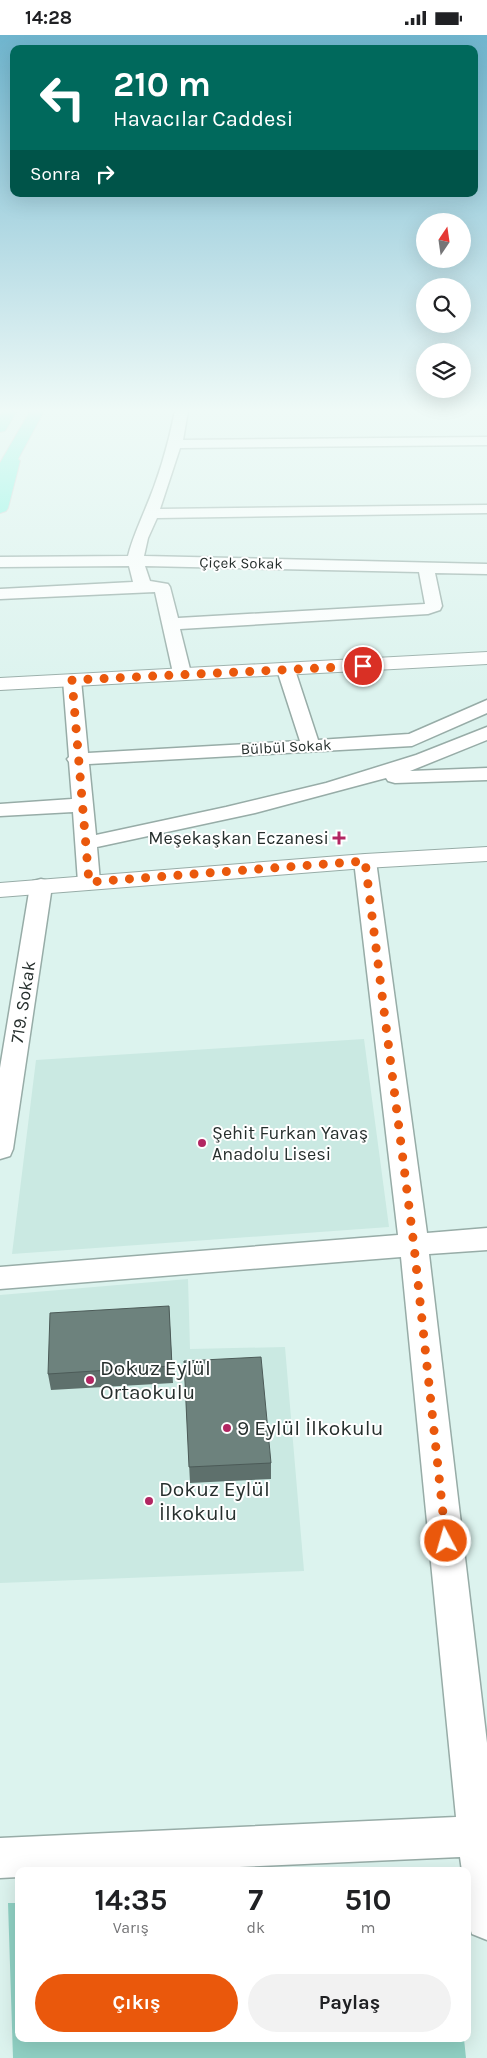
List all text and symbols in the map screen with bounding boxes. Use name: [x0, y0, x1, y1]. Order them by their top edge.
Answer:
text: 14:28: [25, 7, 72, 29]
text: 210 m: [113, 64, 211, 105]
icon: left: [30, 65, 95, 130]
text: Havacılar Caddesi: [113, 106, 293, 132]
icon: right: [91, 160, 119, 188]
text: Sonra: [30, 163, 81, 185]
north arrow: [416, 213, 471, 267]
map controls: [416, 213, 471, 398]
button: search: [416, 278, 471, 333]
button: layers: [416, 343, 471, 398]
street label: Çiçek Sokak: [199, 553, 283, 573]
pin: [342, 645, 384, 687]
icon: arrive: [349, 652, 377, 680]
street label: Bülbül Sokak: [240, 736, 332, 758]
place label: Meşekaşkan Eczanesi: [148, 827, 329, 849]
marker: Meşekaşkan Eczanesi: [333, 832, 345, 844]
street label: 719. Sokak: [6, 959, 40, 1045]
place label: Şehit Furkan Yavaş Anadolu Lisesi: [212, 1122, 368, 1165]
marker: Şehit Furkan Yavaş Anadolu Lisesi: [196, 1137, 208, 1149]
place label: Dokuz Eylül Ortaokulu: [100, 1356, 211, 1404]
marker: Dokuz Eylül Ortaokulu: [84, 1374, 96, 1386]
place label: 9 Eylül İlkokulu: [237, 1416, 383, 1440]
marker: 9 Eylül İlkokulu: [221, 1422, 233, 1434]
place label: Dokuz Eylül İlkokulu: [159, 1477, 270, 1525]
marker: Dokuz Eylül İlkokulu: [143, 1495, 155, 1507]
position arrow: [419, 1514, 471, 1566]
text: 14:35: [94, 1882, 167, 1918]
text: 7: [248, 1882, 263, 1918]
text: 510: [344, 1882, 392, 1918]
text: Varış: [113, 1918, 149, 1937]
text: dk: [247, 1918, 265, 1937]
text: m: [361, 1918, 375, 1937]
button: Çıkış: [35, 1974, 238, 2032]
button: Paylaş: [248, 1974, 451, 2032]

